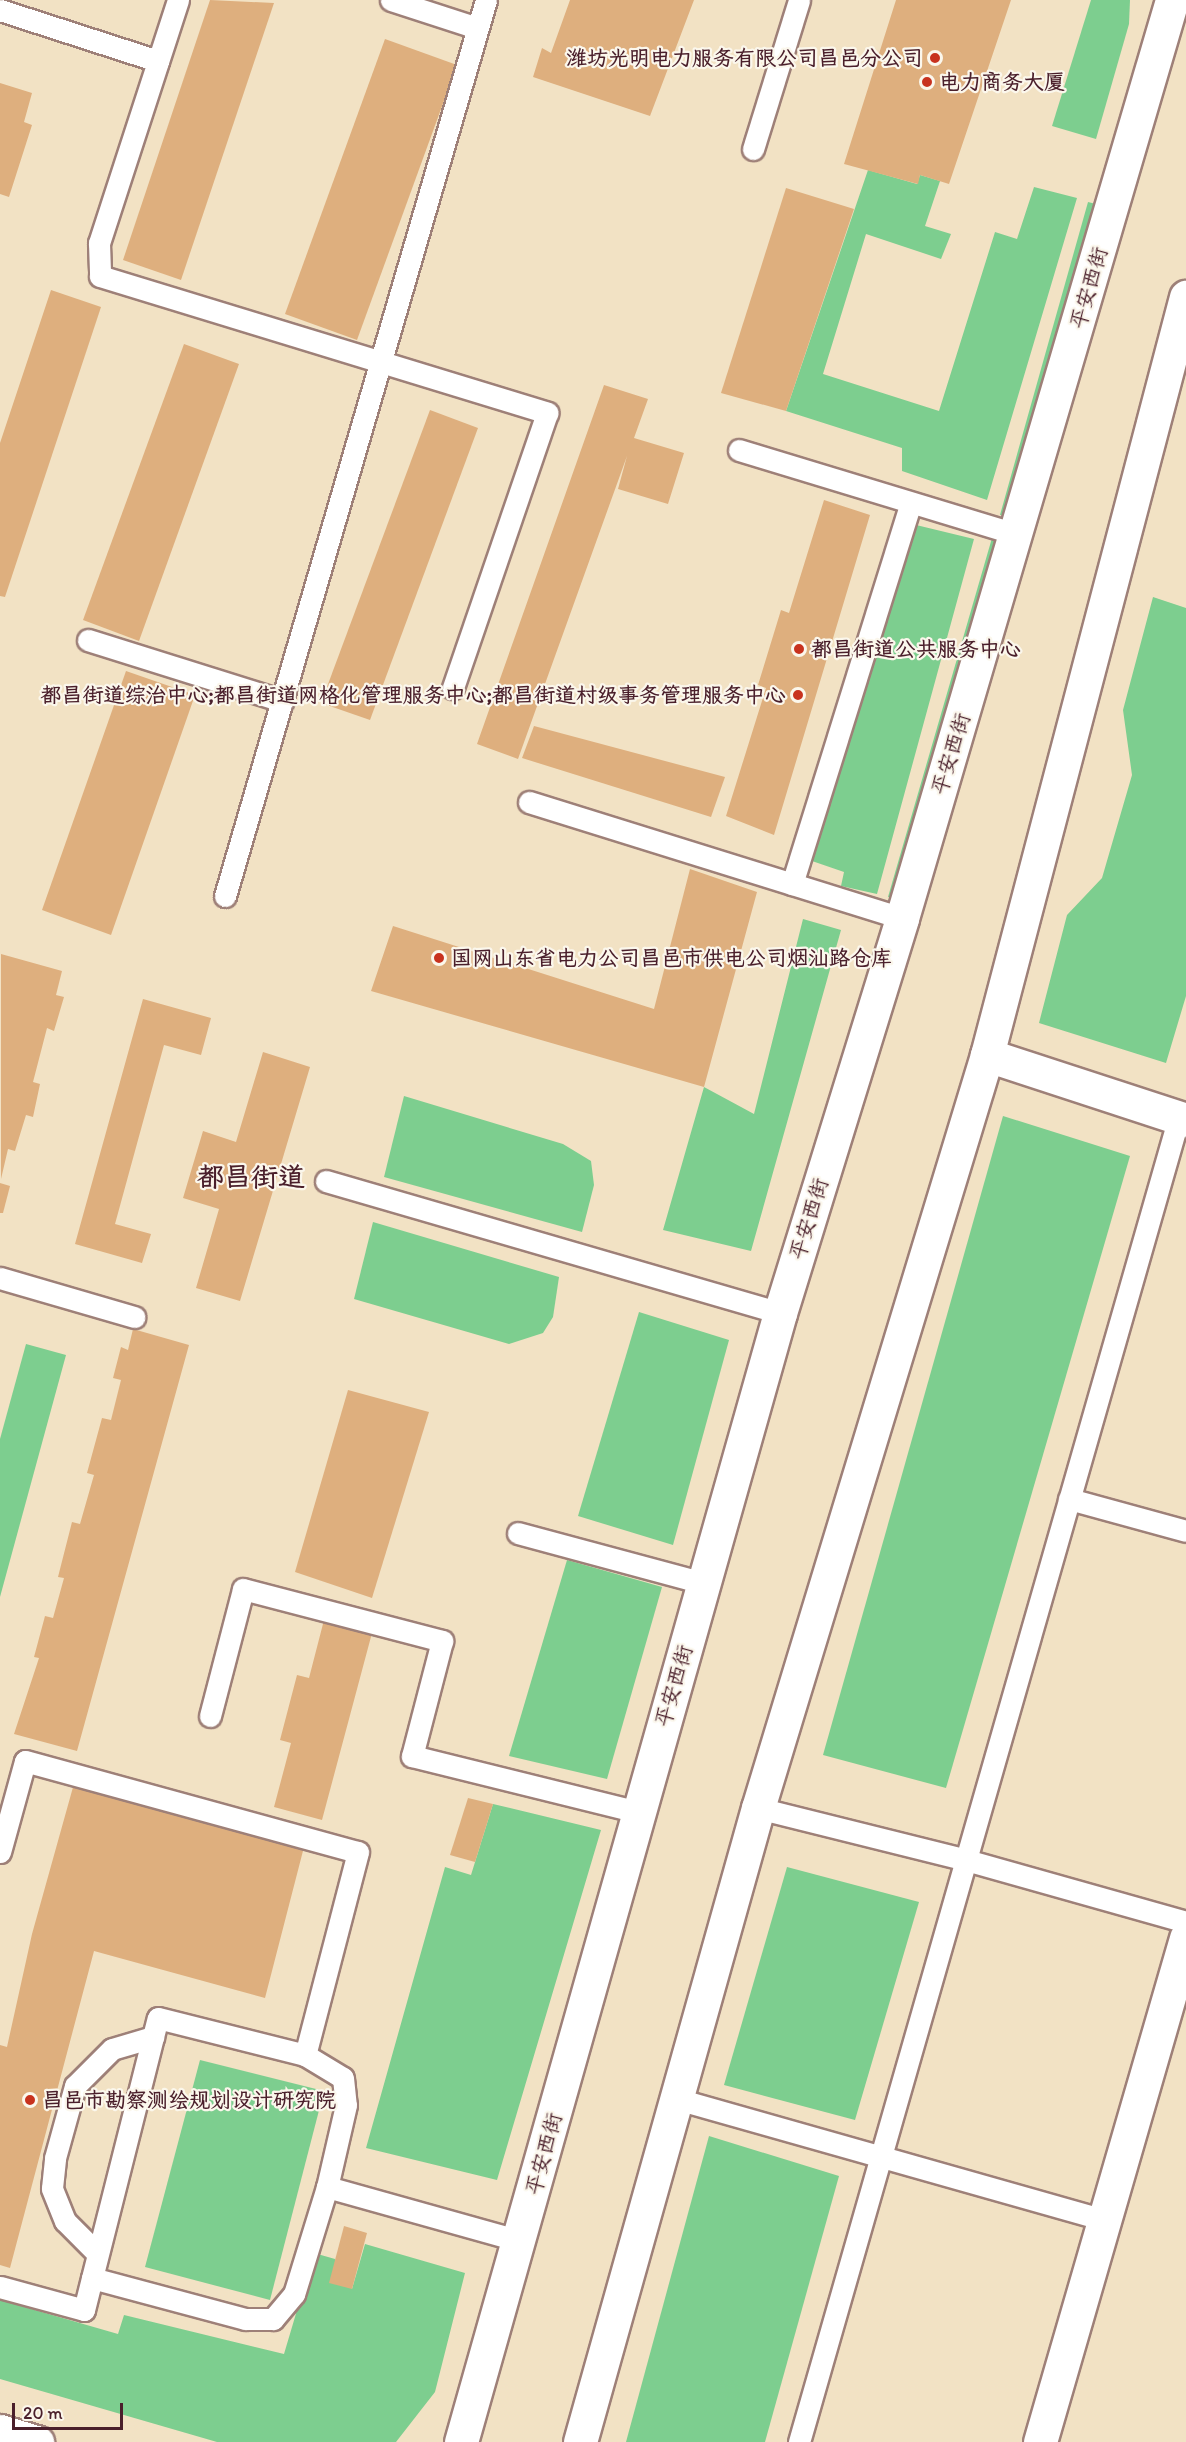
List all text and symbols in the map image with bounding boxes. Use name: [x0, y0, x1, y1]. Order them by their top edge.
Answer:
place label: 潍坊光明电力服务有限公司昌邑分公司: [566, 45, 923, 71]
marker: 潍坊光明电力服务有限公司昌邑分公司: [928, 51, 942, 65]
place label: 电力商务大厦: [939, 69, 1065, 95]
marker: 电力商务大厦: [920, 75, 934, 89]
street label: 平安西街: [1065, 244, 1113, 332]
place label: 都昌街道公共服务中心: [811, 636, 1021, 662]
marker: 都昌街道公共服务中心: [792, 642, 806, 656]
place label: 都昌街道综治中心;都昌街道网格化管理服务中心;都昌街道村级事务管理服务中心: [41, 682, 786, 708]
marker: 都昌街道综治中心;都昌街道网格化管理服务中心;都昌街道村级事务管理服务中心: [791, 688, 805, 702]
street label: 平安西街: [927, 710, 975, 798]
place label: 国网山东省电力公司昌邑市供电公司烟汕路仓库: [451, 945, 892, 971]
marker: 国网山东省电力公司昌邑市供电公司烟汕路仓库: [432, 951, 446, 965]
district label: 都昌街道: [197, 1161, 305, 1193]
street label: 平安西街: [785, 1175, 833, 1263]
street label: 平安西街: [650, 1642, 698, 1730]
place label: 昌邑市勘察测绘规划设计研究院: [42, 2087, 336, 2113]
marker: 昌邑市勘察测绘规划设计研究院: [23, 2093, 37, 2107]
street label: 平安西街: [521, 2110, 567, 2198]
scale bar: [15, 2391, 126, 2429]
text: 20 m: [23, 2402, 63, 2424]

